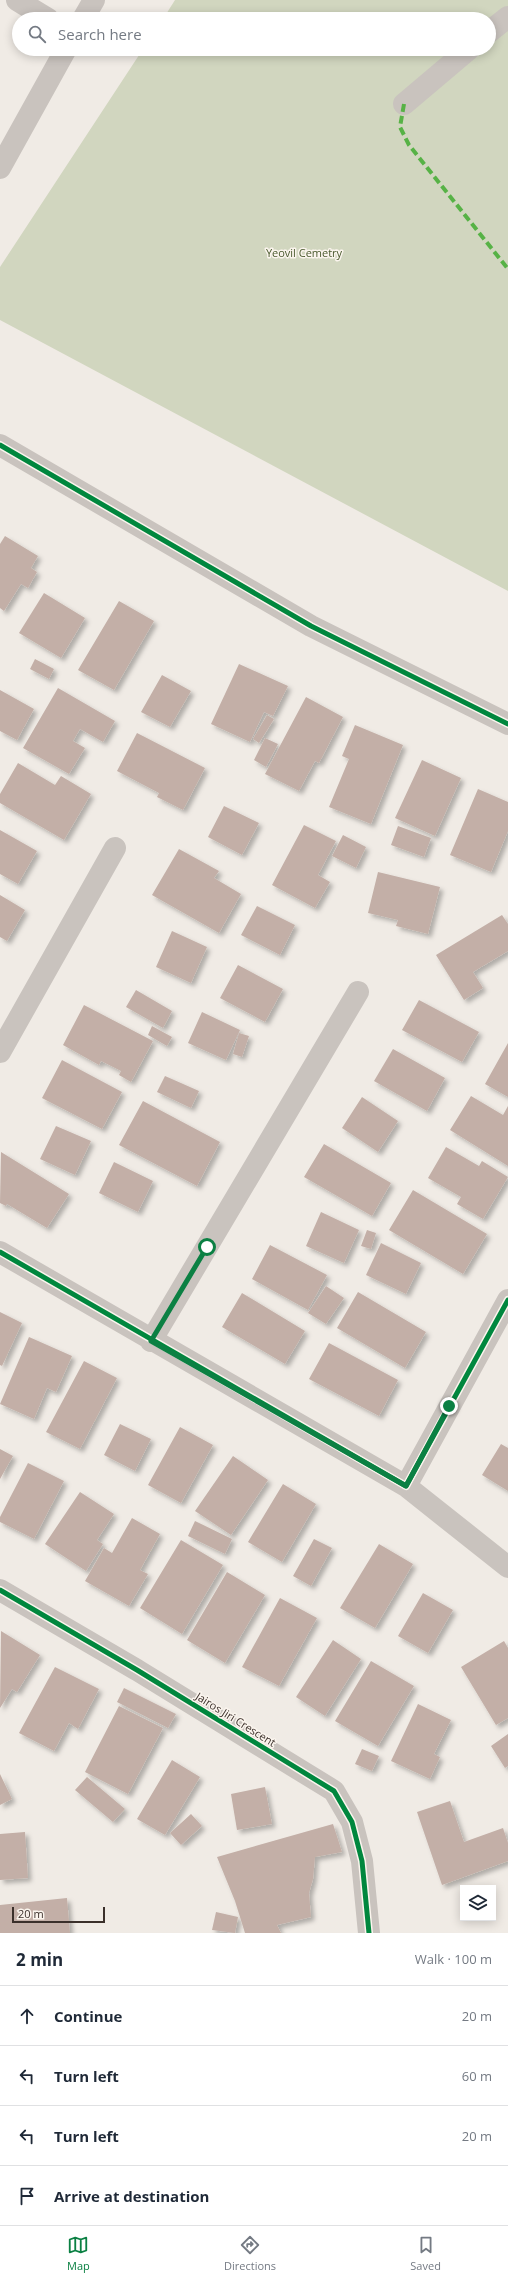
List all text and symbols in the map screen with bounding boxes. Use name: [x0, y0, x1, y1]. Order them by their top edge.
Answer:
search box: [12, 12, 496, 56]
icon: search: [26, 23, 48, 45]
text: Search here: [58, 24, 142, 44]
park label: Yeovil Cemetry: [266, 245, 343, 260]
route start: [198, 1238, 216, 1256]
route end: [440, 1397, 458, 1415]
street label: Jairos Jiri Crescent: [192, 1688, 279, 1750]
map controls: [460, 1885, 496, 1921]
button: layers: [460, 1885, 496, 1921]
scale bar: [12, 1905, 105, 1924]
text: 20 m: [18, 1906, 44, 1921]
text: 2 min: [16, 1948, 63, 1971]
text: Walk · 100 m: [415, 1950, 492, 1968]
icon: ahead: [16, 2005, 38, 2027]
text: Continue: [54, 2006, 122, 2026]
text: 20 m: [462, 2007, 492, 2025]
icon: left: [16, 2065, 38, 2087]
text: Turn left: [54, 2066, 119, 2086]
text: 60 m: [462, 2067, 492, 2085]
icon: left: [16, 2125, 38, 2147]
text: Turn left: [54, 2126, 119, 2146]
text: 20 m: [462, 2127, 492, 2145]
icon: arrive: [16, 2185, 38, 2207]
text: Arrive at destination: [54, 2186, 209, 2206]
tab: Map: [67, 2234, 90, 2273]
tab: Directions: [224, 2234, 276, 2273]
tab: Saved: [410, 2234, 441, 2273]

